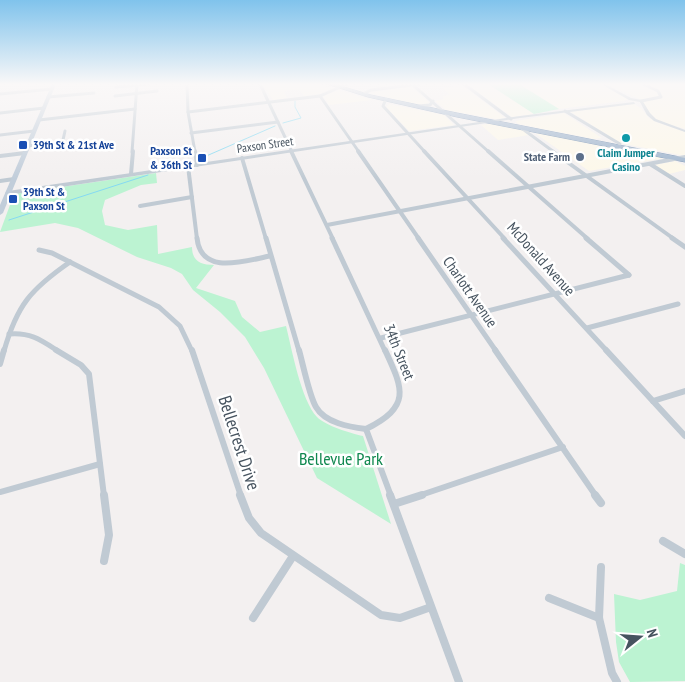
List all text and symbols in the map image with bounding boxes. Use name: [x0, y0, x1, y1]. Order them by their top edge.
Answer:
marker: Claim Jumper Casino: [620, 132, 632, 144]
street label: Paxson Street: [236, 133, 295, 156]
place label: 39th St & 21st Ave: [33, 137, 114, 152]
marker: 39th St & 21st Ave: [17, 139, 29, 151]
place label: Paxson St & 36th St: [150, 143, 193, 172]
place label: Claim Jumper Casino: [597, 145, 655, 174]
place label: State Farm: [524, 149, 570, 164]
marker: State Farm: [574, 151, 586, 163]
marker: Paxson St & 36th St: [196, 152, 208, 164]
place label: 39th St & Paxson St: [23, 184, 65, 213]
marker: 39th St & Paxson St: [7, 193, 19, 205]
street label: McDonald Avenue: [503, 218, 579, 299]
street label: Charlott Avenue: [439, 252, 502, 331]
street label: 34th Street: [380, 321, 419, 382]
street label: Bellecrest Drive: [213, 393, 266, 493]
park label: Bellevue Park: [299, 447, 383, 470]
north arrow: [615, 612, 665, 662]
text: N: [643, 627, 662, 639]

